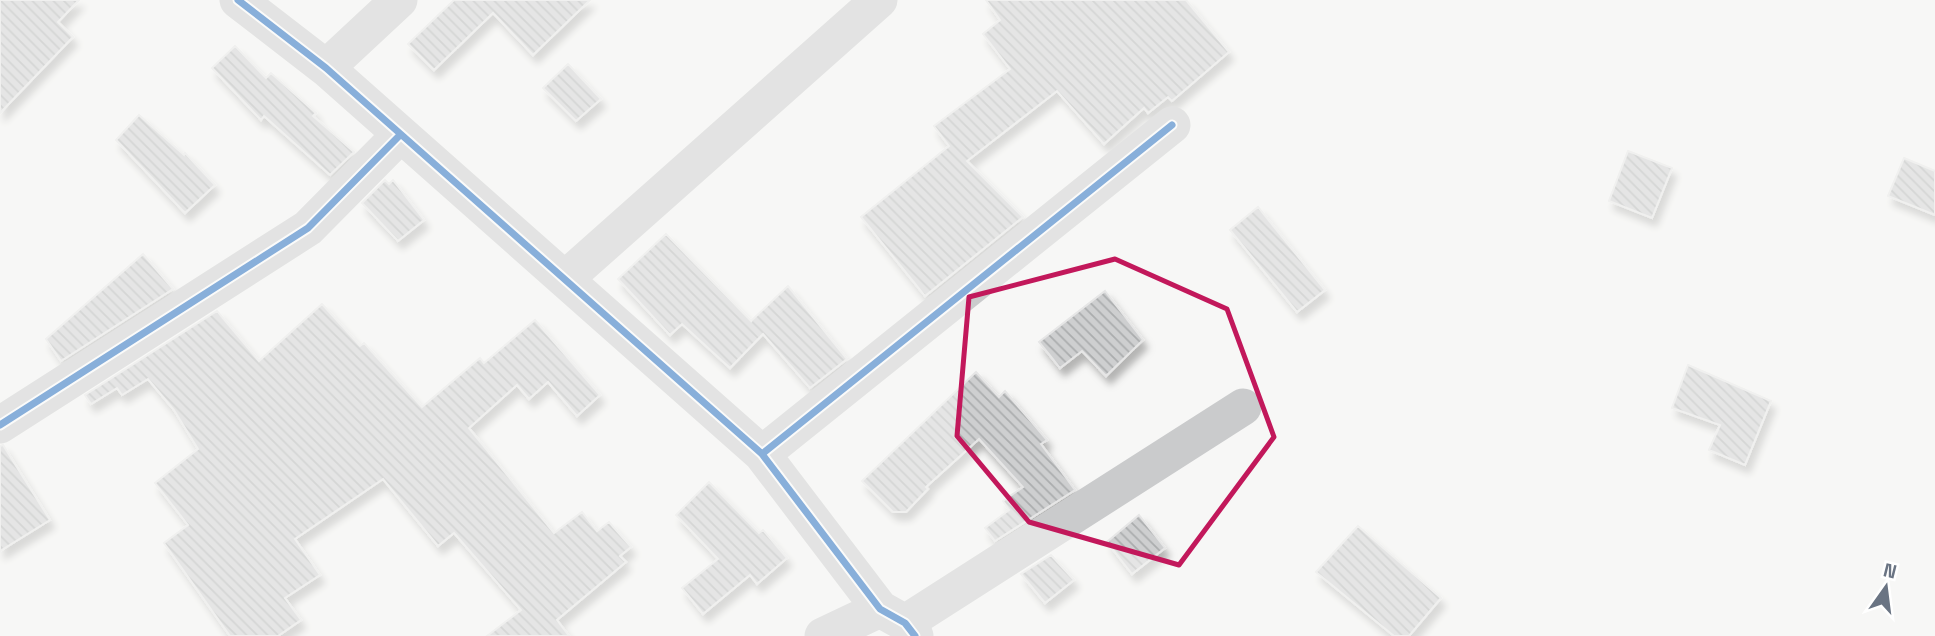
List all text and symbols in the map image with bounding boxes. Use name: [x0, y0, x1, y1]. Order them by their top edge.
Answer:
north arrow: [1851, 552, 1921, 622]
text: N: [1881, 557, 1899, 585]

